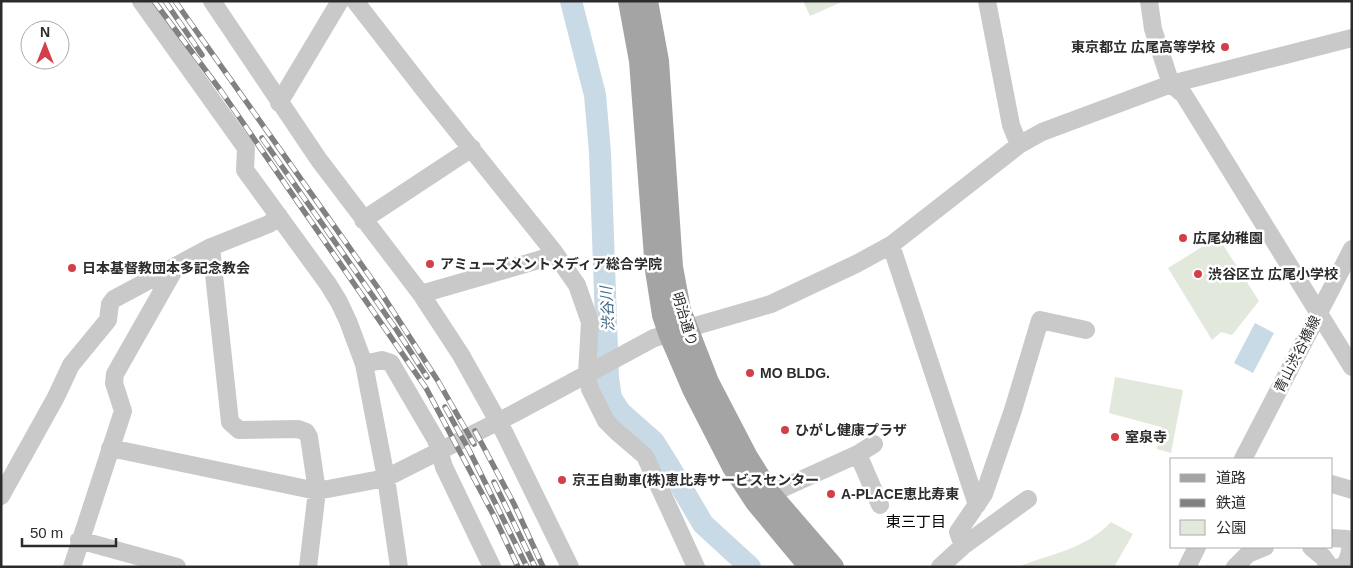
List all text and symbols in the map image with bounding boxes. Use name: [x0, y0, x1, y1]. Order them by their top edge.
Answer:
north arrow: [20, 20, 70, 70]
text: N: [40, 24, 50, 40]
place label: 東京都立 広尾高等学校: [1071, 39, 1215, 55]
marker: 東京都立 広尾高等学校: [1219, 41, 1231, 53]
place label: 広尾幼稚園: [1193, 230, 1263, 246]
marker: 広尾幼稚園: [1177, 232, 1189, 244]
place label: アミューズメントメディア総合学院: [440, 256, 662, 272]
marker: アミューズメントメディア総合学院: [424, 258, 436, 270]
place label: 日本基督教団本多記念教会: [82, 260, 250, 276]
marker: 日本基督教団本多記念教会: [66, 262, 78, 274]
place label: 渋谷区立 広尾小学校: [1208, 266, 1338, 282]
marker: 渋谷区立 広尾小学校: [1192, 268, 1204, 280]
water label: 渋谷川: [597, 284, 617, 332]
street label: 明治通り: [669, 290, 701, 348]
street label: 青山渋谷橋線: [1271, 313, 1323, 395]
place label: MO BLDG.: [760, 365, 830, 381]
marker: MO BLDG.: [744, 367, 756, 379]
place label: ひがし健康プラザ: [795, 422, 907, 438]
marker: ひがし健康プラザ: [779, 424, 791, 436]
place label: 室泉寺: [1125, 429, 1167, 445]
marker: 室泉寺: [1109, 431, 1121, 443]
legend: [1170, 458, 1333, 548]
text: 道路: [1216, 469, 1246, 486]
place label: 京王自動車(株)恵比寿サービスセンター: [572, 472, 819, 488]
marker: 京王自動車(株)恵比寿サービスセンター: [556, 474, 568, 486]
place label: A-PLACE恵比寿東: [841, 486, 959, 502]
marker: A-PLACE恵比寿東: [825, 488, 837, 500]
text: 鉄道: [1216, 494, 1246, 511]
district label: 東三丁目: [886, 513, 946, 530]
scale bar: [22, 516, 116, 548]
text: 公園: [1216, 519, 1246, 536]
text: 50 m: [30, 524, 63, 541]

